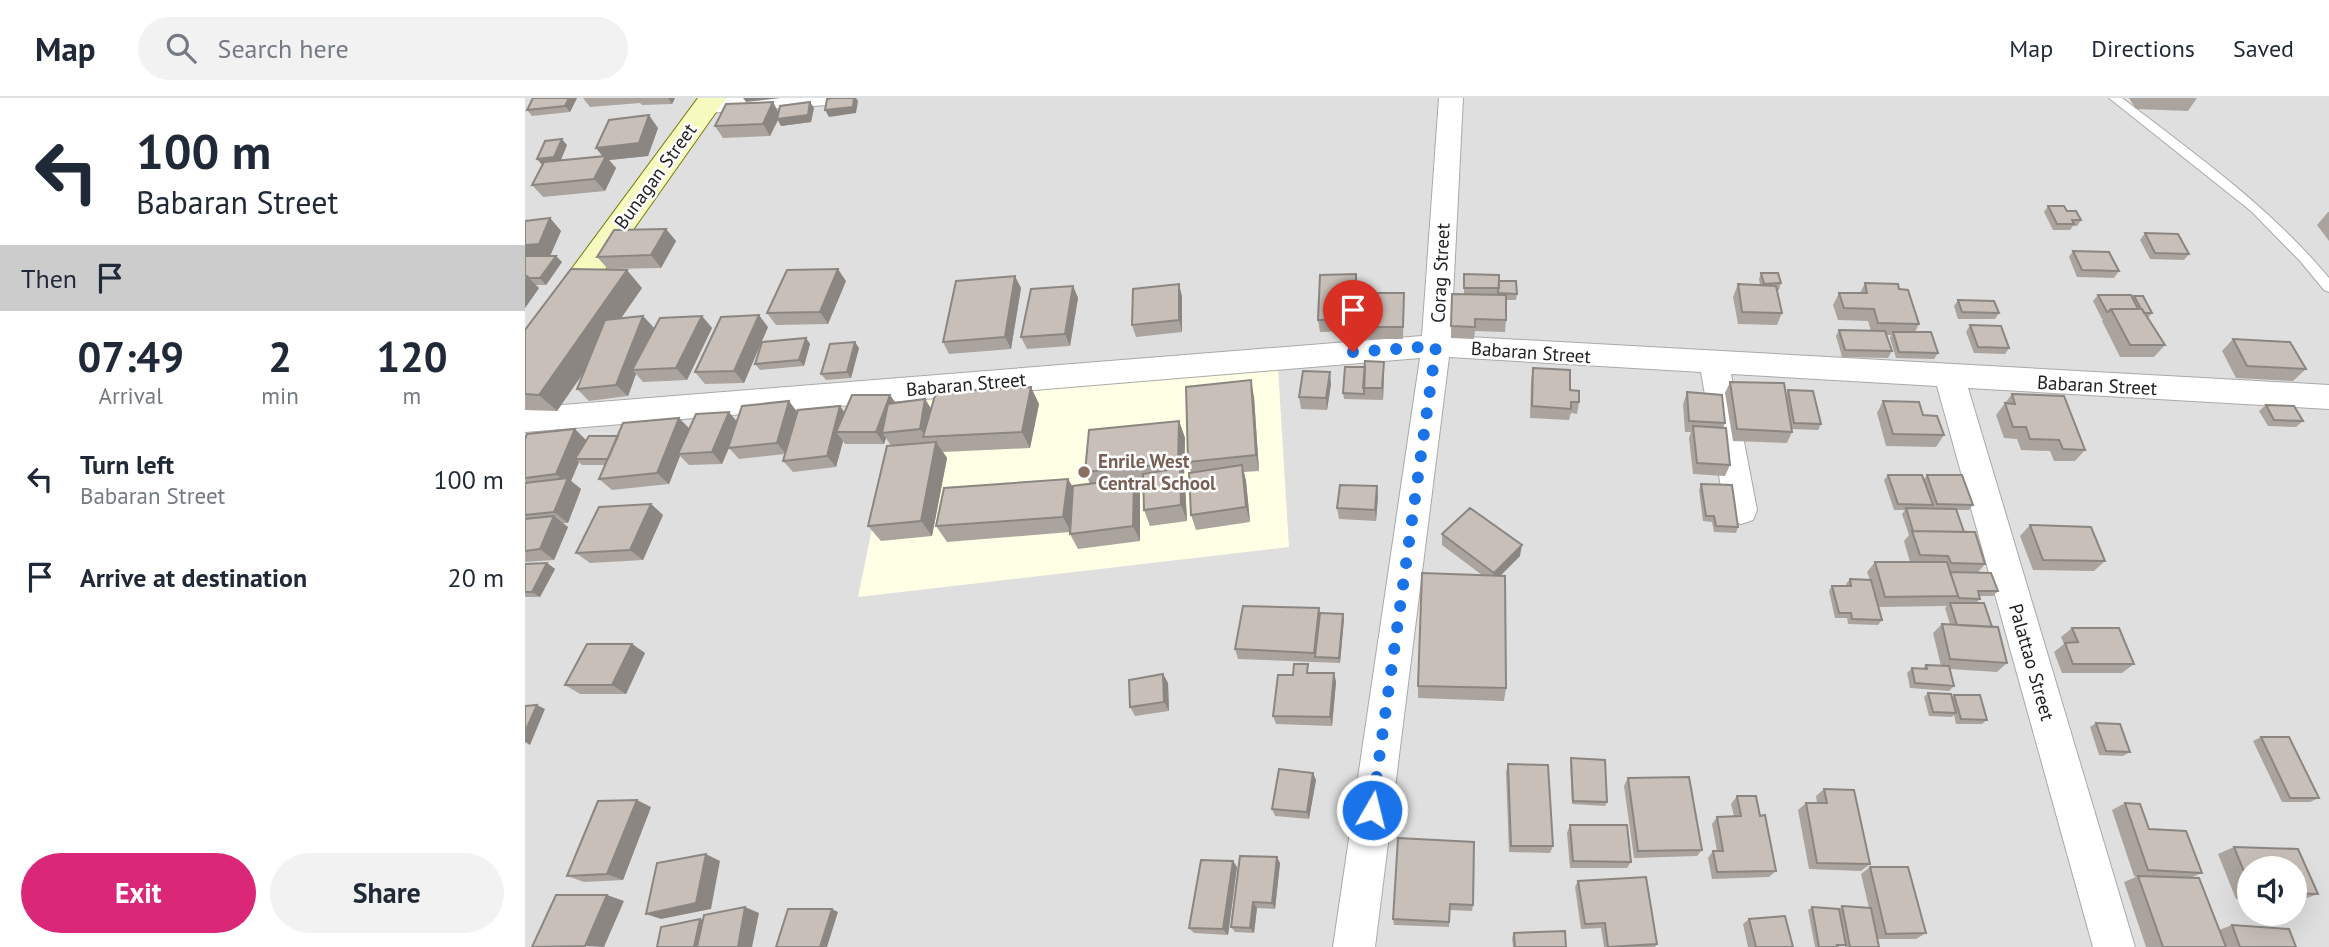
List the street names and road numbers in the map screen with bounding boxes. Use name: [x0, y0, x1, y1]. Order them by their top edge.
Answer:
street label: Bunagan Street: [609, 118, 702, 234]
street label: Corag Street: [1425, 222, 1455, 324]
street label: Babaran Street: [1470, 336, 1592, 368]
street label: Babaran Street: [905, 367, 1027, 401]
street label: Babaran Street: [2036, 370, 2158, 400]
street label: Palattao Street: [2004, 601, 2060, 724]

